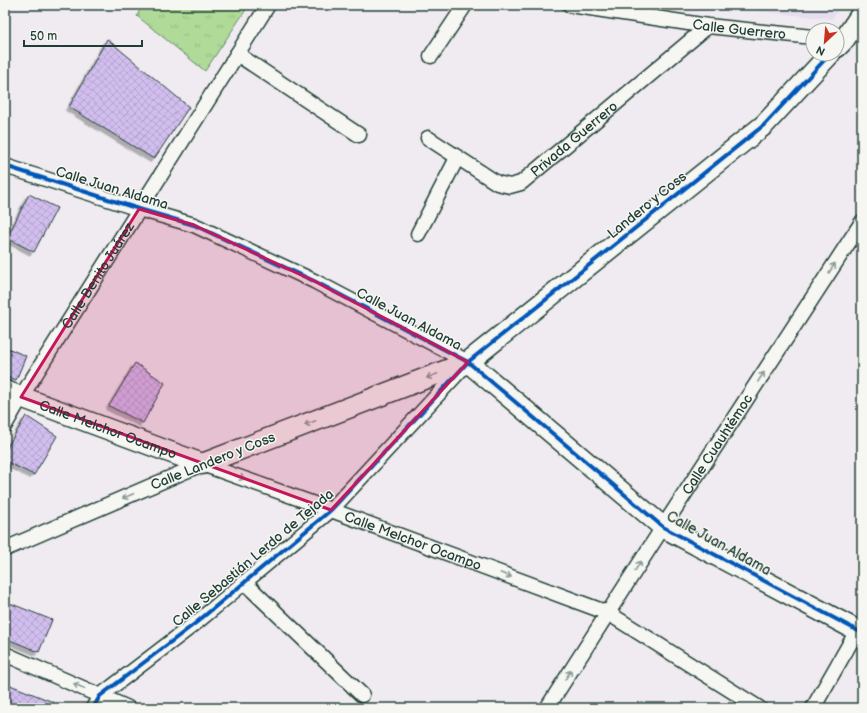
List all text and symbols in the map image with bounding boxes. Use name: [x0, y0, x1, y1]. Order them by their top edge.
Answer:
street label: Calle Guerrero: [691, 15, 787, 43]
scale bar: [24, 22, 142, 48]
north arrow: [805, 22, 845, 62]
text: 50 m: [30, 29, 57, 44]
text: N: [814, 43, 827, 58]
street label: Privada Guerrero: [527, 97, 621, 180]
street label: Calle Juan Aldama: [54, 163, 171, 213]
street label: Landero y Coss: [604, 168, 690, 242]
street label: Calle Benito Juárez: [58, 219, 138, 332]
one-way arrow: [828, 263, 836, 274]
street label: Calle Juan Aldama: [353, 284, 465, 354]
one-way arrow: [757, 372, 765, 383]
one-way arrow: [426, 373, 438, 381]
street label: Calle Cuauhtémoc: [678, 391, 756, 498]
street label: Calle Melchor Ocampo: [37, 396, 179, 462]
one-way arrow: [305, 419, 317, 427]
street label: Calle Landero y Coss: [148, 428, 278, 494]
one-way arrow: [232, 474, 244, 482]
street label: Calle Sebastián Lerdo de Tejada: [169, 486, 337, 630]
one-way arrow: [122, 493, 134, 501]
street label: Calle Melchor Ocampo: [342, 507, 484, 574]
street label: Calle Juan Aldama: [664, 507, 774, 579]
one-way arrow: [635, 560, 643, 572]
one-way arrow: [499, 571, 511, 579]
one-way arrow: [564, 670, 572, 681]
one-way arrow: [74, 682, 86, 690]

